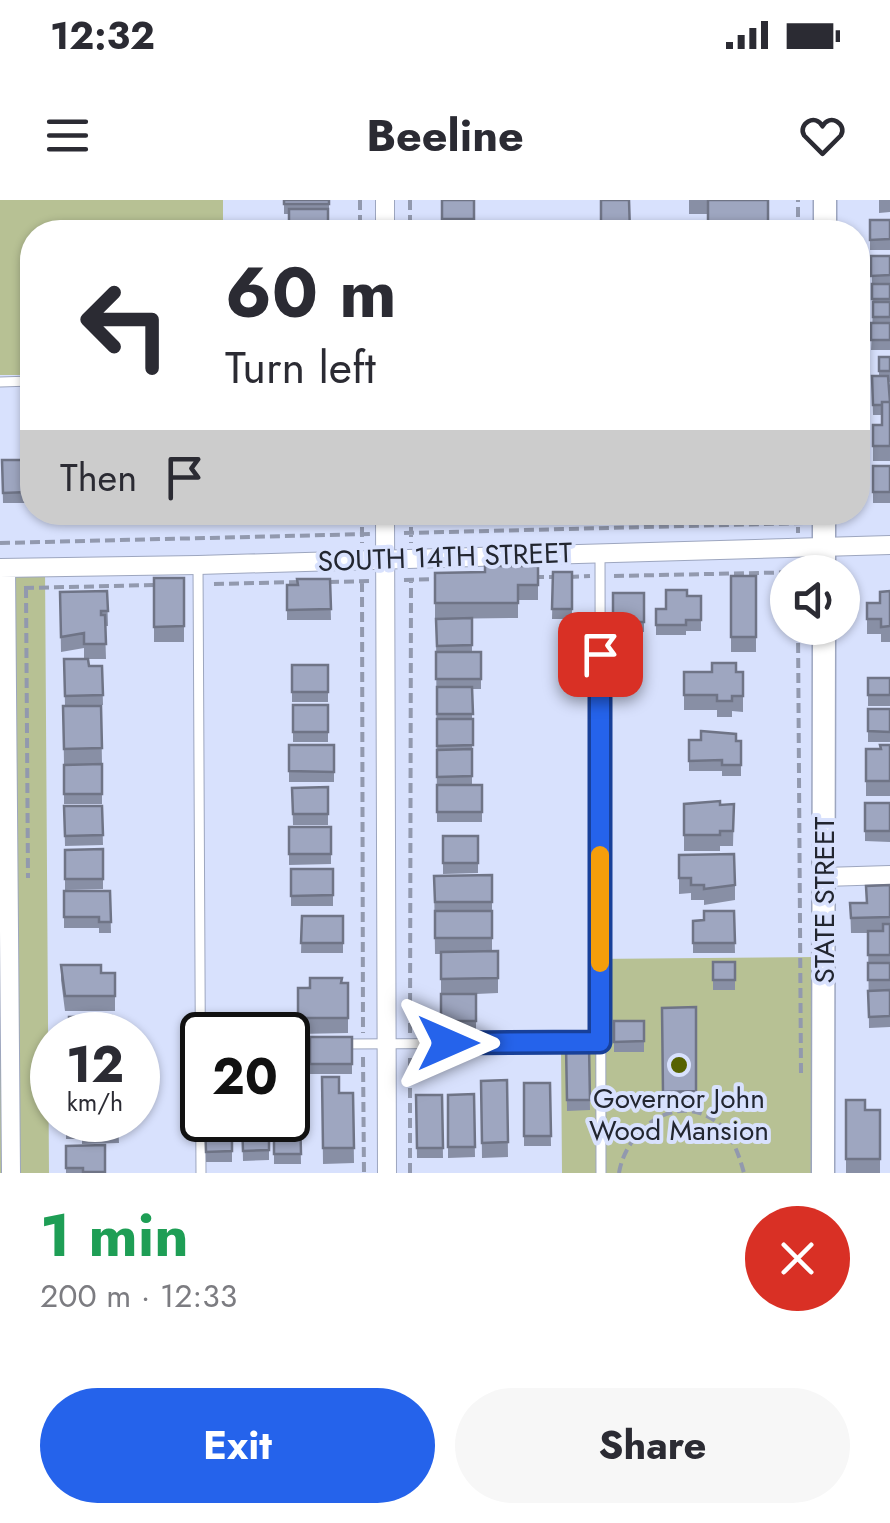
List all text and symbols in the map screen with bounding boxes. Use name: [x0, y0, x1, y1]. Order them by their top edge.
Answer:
text: 12:32: [50, 8, 155, 63]
text: Beeline: [366, 103, 524, 168]
icon: menu: [40, 108, 95, 163]
icon: heart: [795, 108, 850, 163]
text: 60 m: [225, 242, 397, 343]
icon: left: [60, 260, 190, 390]
text: Turn left: [225, 335, 376, 400]
text: Then: [60, 450, 137, 505]
icon: arrive: [157, 450, 212, 505]
street label: SOUTH 14TH STREET: [317, 532, 573, 582]
map controls: [770, 555, 860, 645]
button: sound: [770, 555, 860, 645]
pin: [558, 612, 643, 697]
icon: arrive: [573, 627, 628, 682]
street label: STATE STREET: [804, 817, 845, 983]
position arrow: [396, 991, 500, 1095]
speed limit sign: 20: [180, 1012, 310, 1142]
text: 12: [66, 1028, 124, 1101]
marker: Governor John Wood Mansion: [668, 1054, 690, 1076]
place label: Governor John Wood Mansion: [589, 1078, 769, 1151]
text: km/h: [67, 1084, 123, 1120]
text: 1 min: [40, 1192, 189, 1279]
button: close: [745, 1206, 850, 1311]
text: 200 m · 12:33: [40, 1273, 237, 1319]
button: Exit: [40, 1388, 435, 1503]
button: Share: [455, 1388, 850, 1503]

